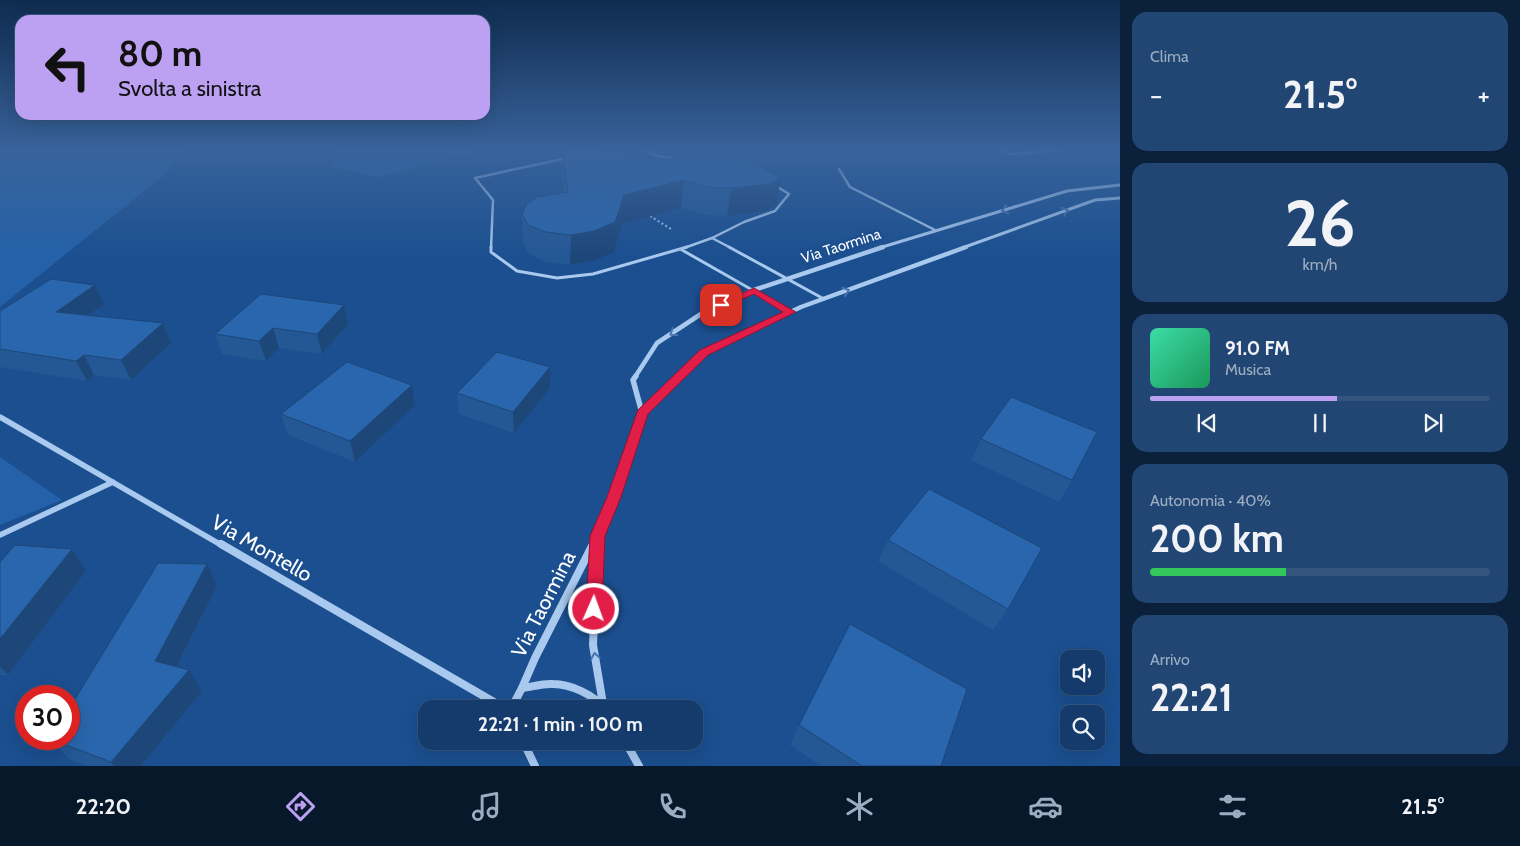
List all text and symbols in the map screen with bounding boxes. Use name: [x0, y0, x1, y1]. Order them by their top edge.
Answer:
text: 80 m: [118, 32, 202, 75]
icon: left: [35, 35, 100, 100]
text: Clima: [1150, 47, 1189, 66]
text: 21.5°: [1283, 71, 1357, 118]
text: Svolta a sinistra: [118, 75, 261, 102]
text: −: [1150, 78, 1162, 112]
text: +: [1478, 78, 1490, 112]
text: 26: [1285, 183, 1355, 262]
one-way arrow: [1001, 205, 1009, 215]
one-way arrow: [1060, 207, 1068, 217]
street label: Via Taormina: [799, 224, 884, 267]
text: km/h: [1302, 255, 1338, 274]
pin: [700, 284, 742, 326]
one-way arrow: [841, 287, 850, 297]
icon: arrive: [707, 291, 735, 319]
one-way arrow: [669, 326, 678, 336]
text: 91.0 FM: [1225, 337, 1290, 360]
text: Musica: [1225, 360, 1271, 379]
icon: previous: [1193, 409, 1221, 437]
icon: pause: [1306, 409, 1334, 437]
icon: next: [1419, 409, 1447, 437]
text: Autonomia · 40%: [1150, 491, 1271, 510]
street label: Via Montello: [207, 509, 317, 587]
text: 200 km: [1150, 515, 1284, 562]
street label: Via Taormina: [506, 547, 580, 661]
position arrow: [567, 582, 619, 634]
map controls: [1060, 650, 1105, 750]
button: sound: [1060, 650, 1105, 695]
text: Arrivo: [1150, 650, 1190, 669]
one-way arrow: [590, 652, 600, 661]
text: 22:21: [1150, 674, 1233, 721]
speed limit sign: 30: [15, 685, 80, 750]
button: search: [1060, 705, 1105, 750]
text: 22:21 · 1 min · 100 m: [478, 713, 643, 736]
icon: directions: [283, 789, 318, 824]
icon: music: [469, 789, 504, 824]
icon: phone: [655, 789, 690, 824]
icon: climate: [842, 789, 877, 824]
icon: car: [1028, 789, 1063, 824]
icon: filters: [1215, 789, 1250, 824]
text: 22:20: [76, 793, 131, 820]
text: 21.5°: [1401, 793, 1444, 820]

